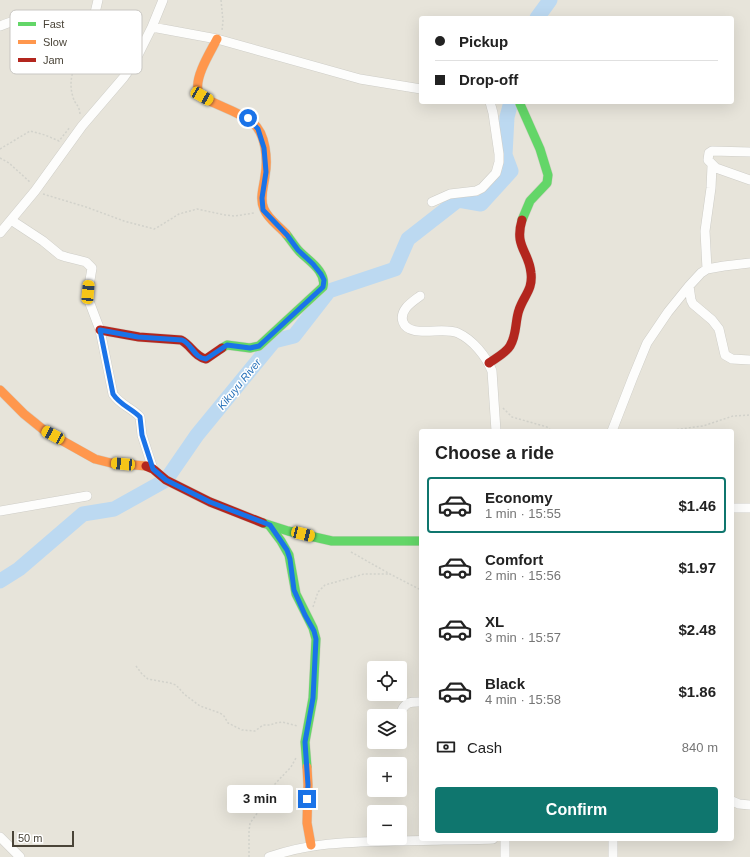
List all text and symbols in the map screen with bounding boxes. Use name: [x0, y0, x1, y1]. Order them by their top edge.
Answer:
legend: [10, 10, 142, 74]
text: Fast: [43, 18, 64, 30]
text: Pickup: [459, 33, 508, 50]
text: Slow: [43, 36, 67, 48]
text: Jam: [43, 54, 64, 66]
text: Drop-off: [459, 71, 518, 88]
car: [189, 85, 215, 107]
route start: [239, 109, 257, 127]
car: [81, 280, 95, 304]
water label: Kikuyu River: [215, 355, 264, 412]
car: [40, 424, 66, 446]
text: Choose a ride: [435, 443, 554, 463]
car: [111, 457, 135, 471]
icon: car: [437, 487, 473, 523]
text: Economy: [485, 489, 553, 506]
text: $1.46: [678, 497, 716, 514]
text: 1 min · 15:55: [485, 506, 561, 521]
car: [290, 525, 316, 543]
icon: car: [437, 549, 473, 585]
text: Comfort: [485, 551, 543, 568]
text: $1.97: [678, 559, 716, 576]
text: 2 min · 15:56: [485, 568, 561, 583]
icon: car: [437, 611, 473, 647]
text: XL: [485, 613, 504, 630]
text: $2.48: [678, 621, 716, 638]
text: 3 min · 15:57: [485, 630, 561, 645]
map controls: [367, 661, 407, 845]
button: locate: [367, 661, 407, 701]
icon: car: [437, 673, 473, 709]
text: Black: [485, 675, 525, 692]
text: $1.86: [678, 683, 716, 700]
text: 4 min · 15:58: [485, 692, 561, 707]
button: layers: [367, 709, 407, 749]
icon: cash: [435, 736, 457, 758]
text: Cash: [467, 739, 502, 756]
text: 840 m: [682, 740, 718, 755]
button: +: [367, 757, 407, 797]
callout: 3 min: [227, 785, 293, 813]
button: Confirm: [435, 787, 718, 833]
route end: [298, 790, 316, 808]
text: 3 min: [243, 791, 277, 806]
button: −: [367, 805, 407, 845]
scale bar: [12, 829, 74, 848]
text: 50 m: [18, 832, 42, 844]

